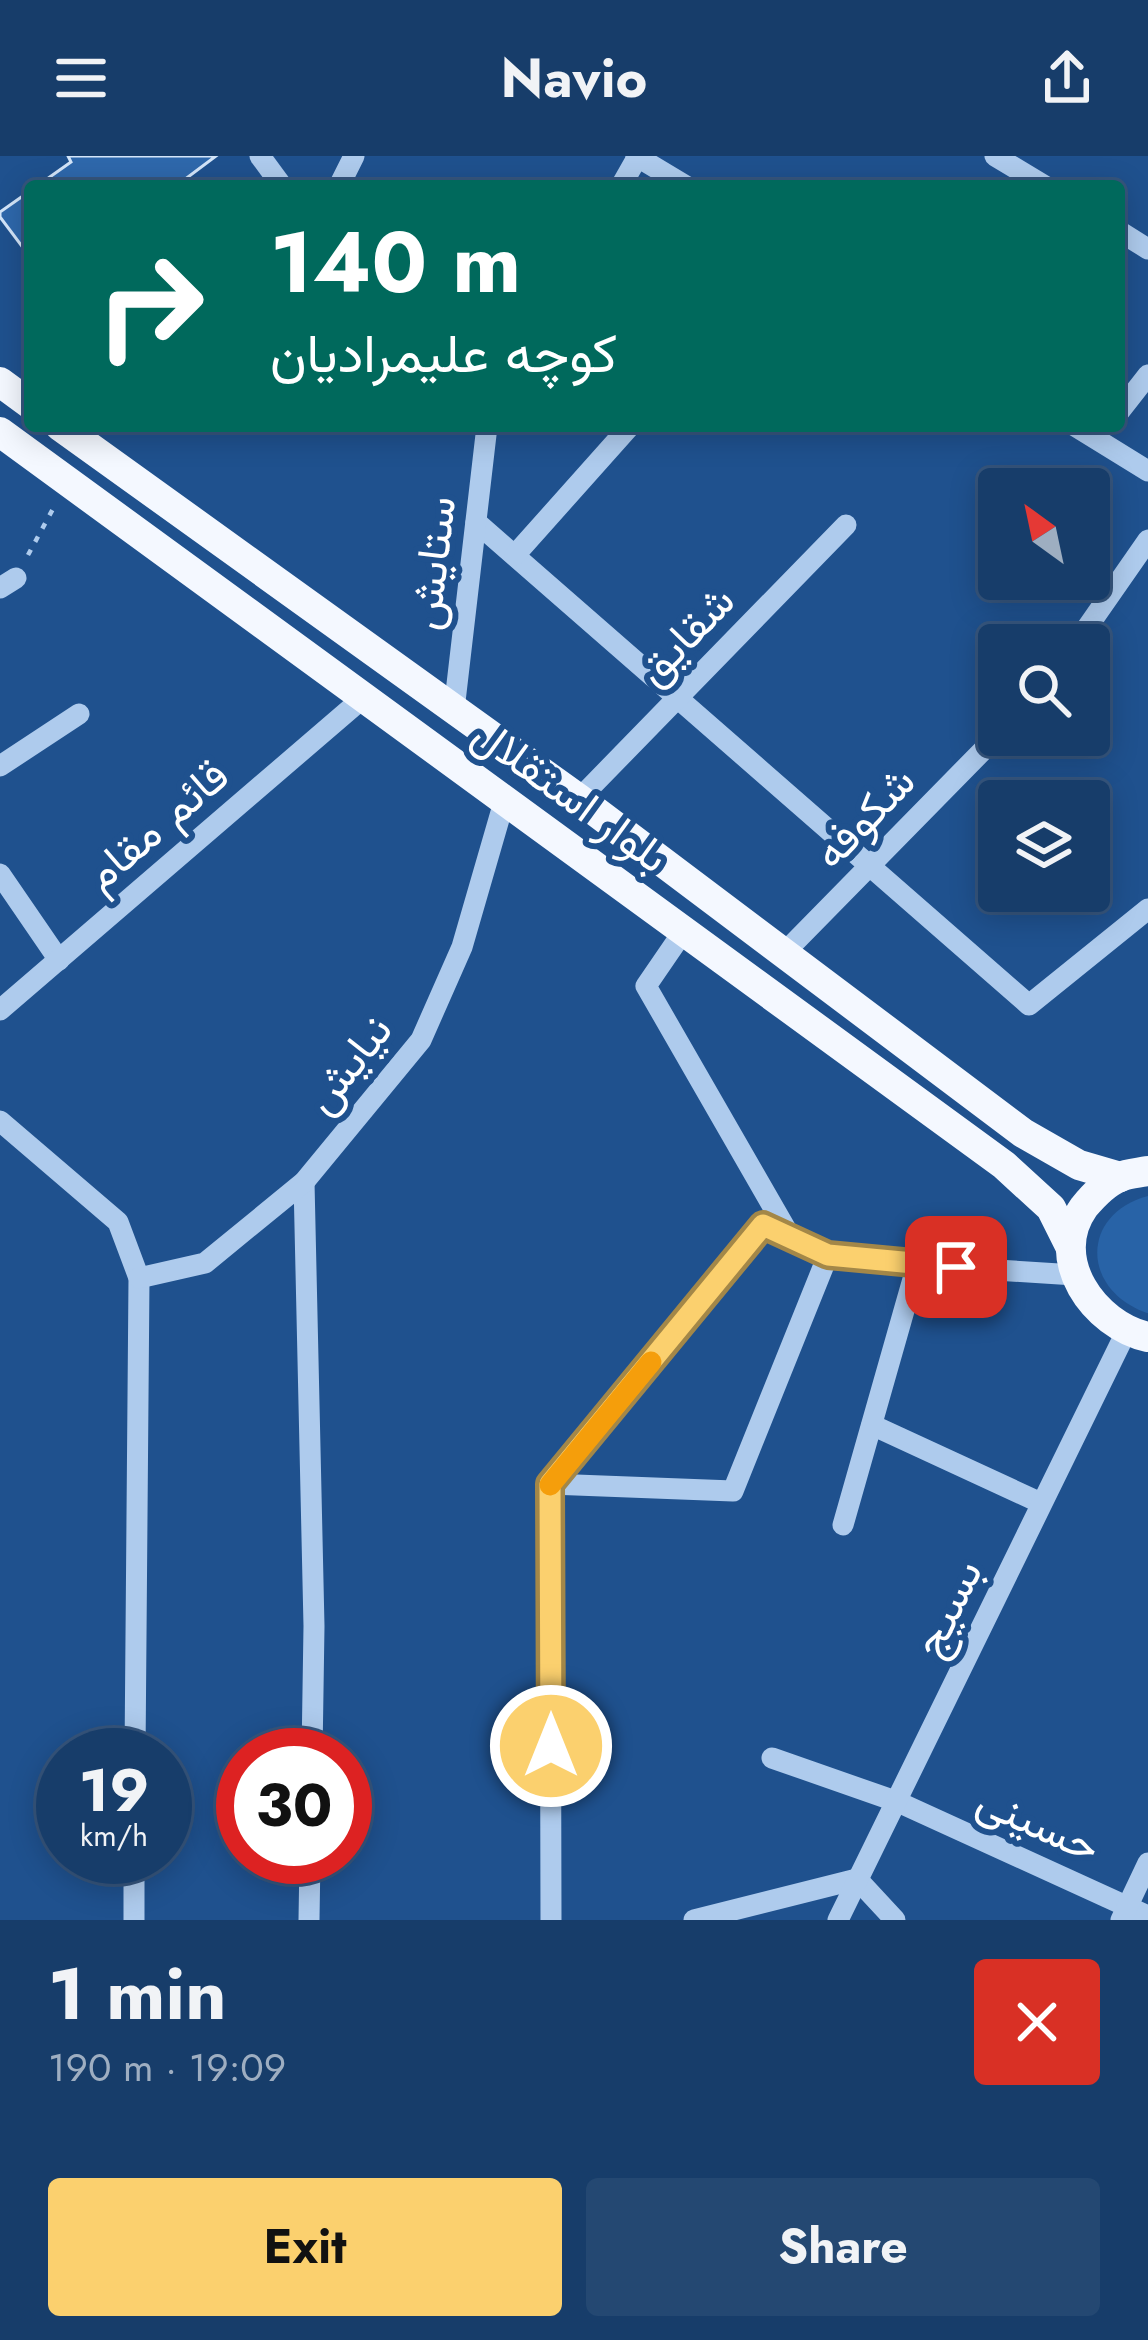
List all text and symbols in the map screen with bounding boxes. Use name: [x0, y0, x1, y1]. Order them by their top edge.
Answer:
text: Navio: [501, 39, 647, 117]
icon: menu: [48, 45, 114, 111]
icon: share: [1034, 45, 1100, 111]
text: 140 m: [270, 202, 521, 324]
icon: right: [72, 228, 228, 384]
text: کوچه علیمرادیان: [270, 314, 617, 392]
north arrow: [978, 468, 1110, 600]
map controls: [978, 468, 1110, 912]
street label: ستایش: [392, 492, 472, 634]
street label: شقایق: [621, 570, 749, 700]
button: search: [978, 624, 1110, 756]
street label: بلوار استقلال: [460, 702, 682, 888]
street label: قائم مقام: [69, 744, 243, 906]
street label: شکوفه: [798, 750, 930, 884]
button: layers: [978, 780, 1110, 912]
street label: نیایش: [288, 1000, 408, 1128]
pin: [905, 1216, 1007, 1318]
icon: arrive: [923, 1234, 989, 1300]
street label: بسیج: [896, 1548, 998, 1668]
position arrow: [488, 1683, 614, 1809]
speed limit sign: 30: [216, 1728, 372, 1884]
text: 19: [79, 1747, 149, 1834]
street label: حسینی: [967, 1767, 1111, 1879]
text: km/h: [80, 1814, 148, 1857]
text: 1 min: [48, 1942, 227, 2046]
button: close: [974, 1959, 1100, 2085]
text: 190 m · 19:09: [48, 2039, 286, 2096]
button: Exit: [48, 2178, 562, 2316]
button: Share: [586, 2178, 1100, 2316]

